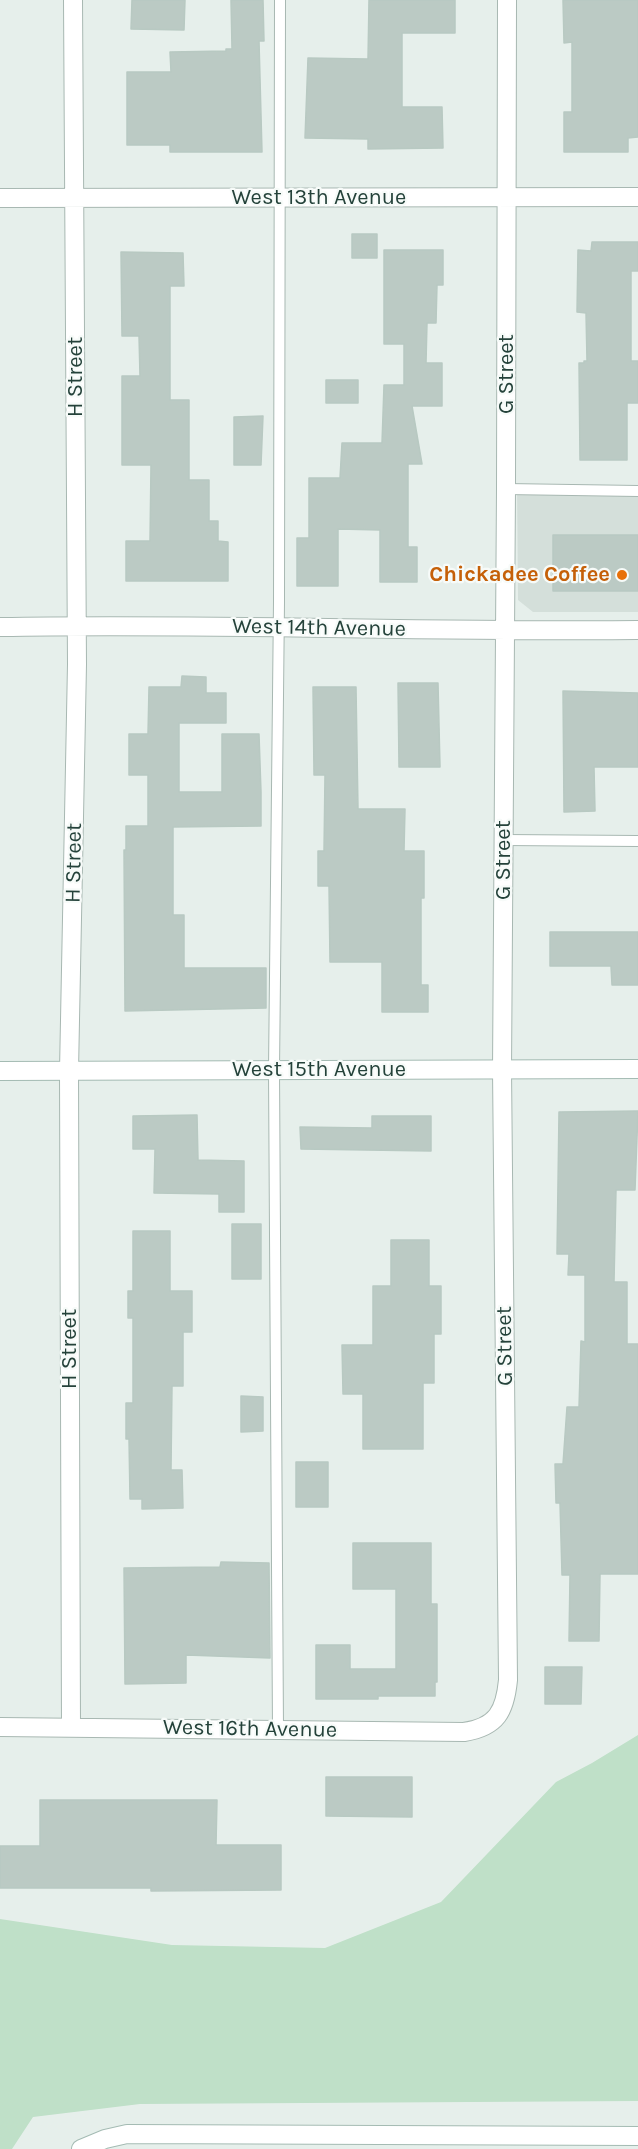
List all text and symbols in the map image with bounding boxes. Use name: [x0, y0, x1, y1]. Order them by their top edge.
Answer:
street label: West 13th Avenue: [232, 185, 406, 211]
street label: G Street: [494, 334, 520, 414]
street label: H Street: [63, 337, 89, 417]
place label: Chickadee Coffee: [429, 562, 610, 588]
marker: Chickadee Coffee: [615, 568, 629, 582]
street label: West 14th Avenue: [232, 613, 406, 643]
street label: G Street: [491, 820, 517, 900]
street label: H Street: [60, 823, 88, 903]
street label: West 15th Avenue: [232, 1057, 406, 1083]
street label: G Street: [491, 1306, 519, 1386]
street label: H Street: [57, 1309, 83, 1389]
street label: West 16th Avenue: [163, 1714, 337, 1744]

